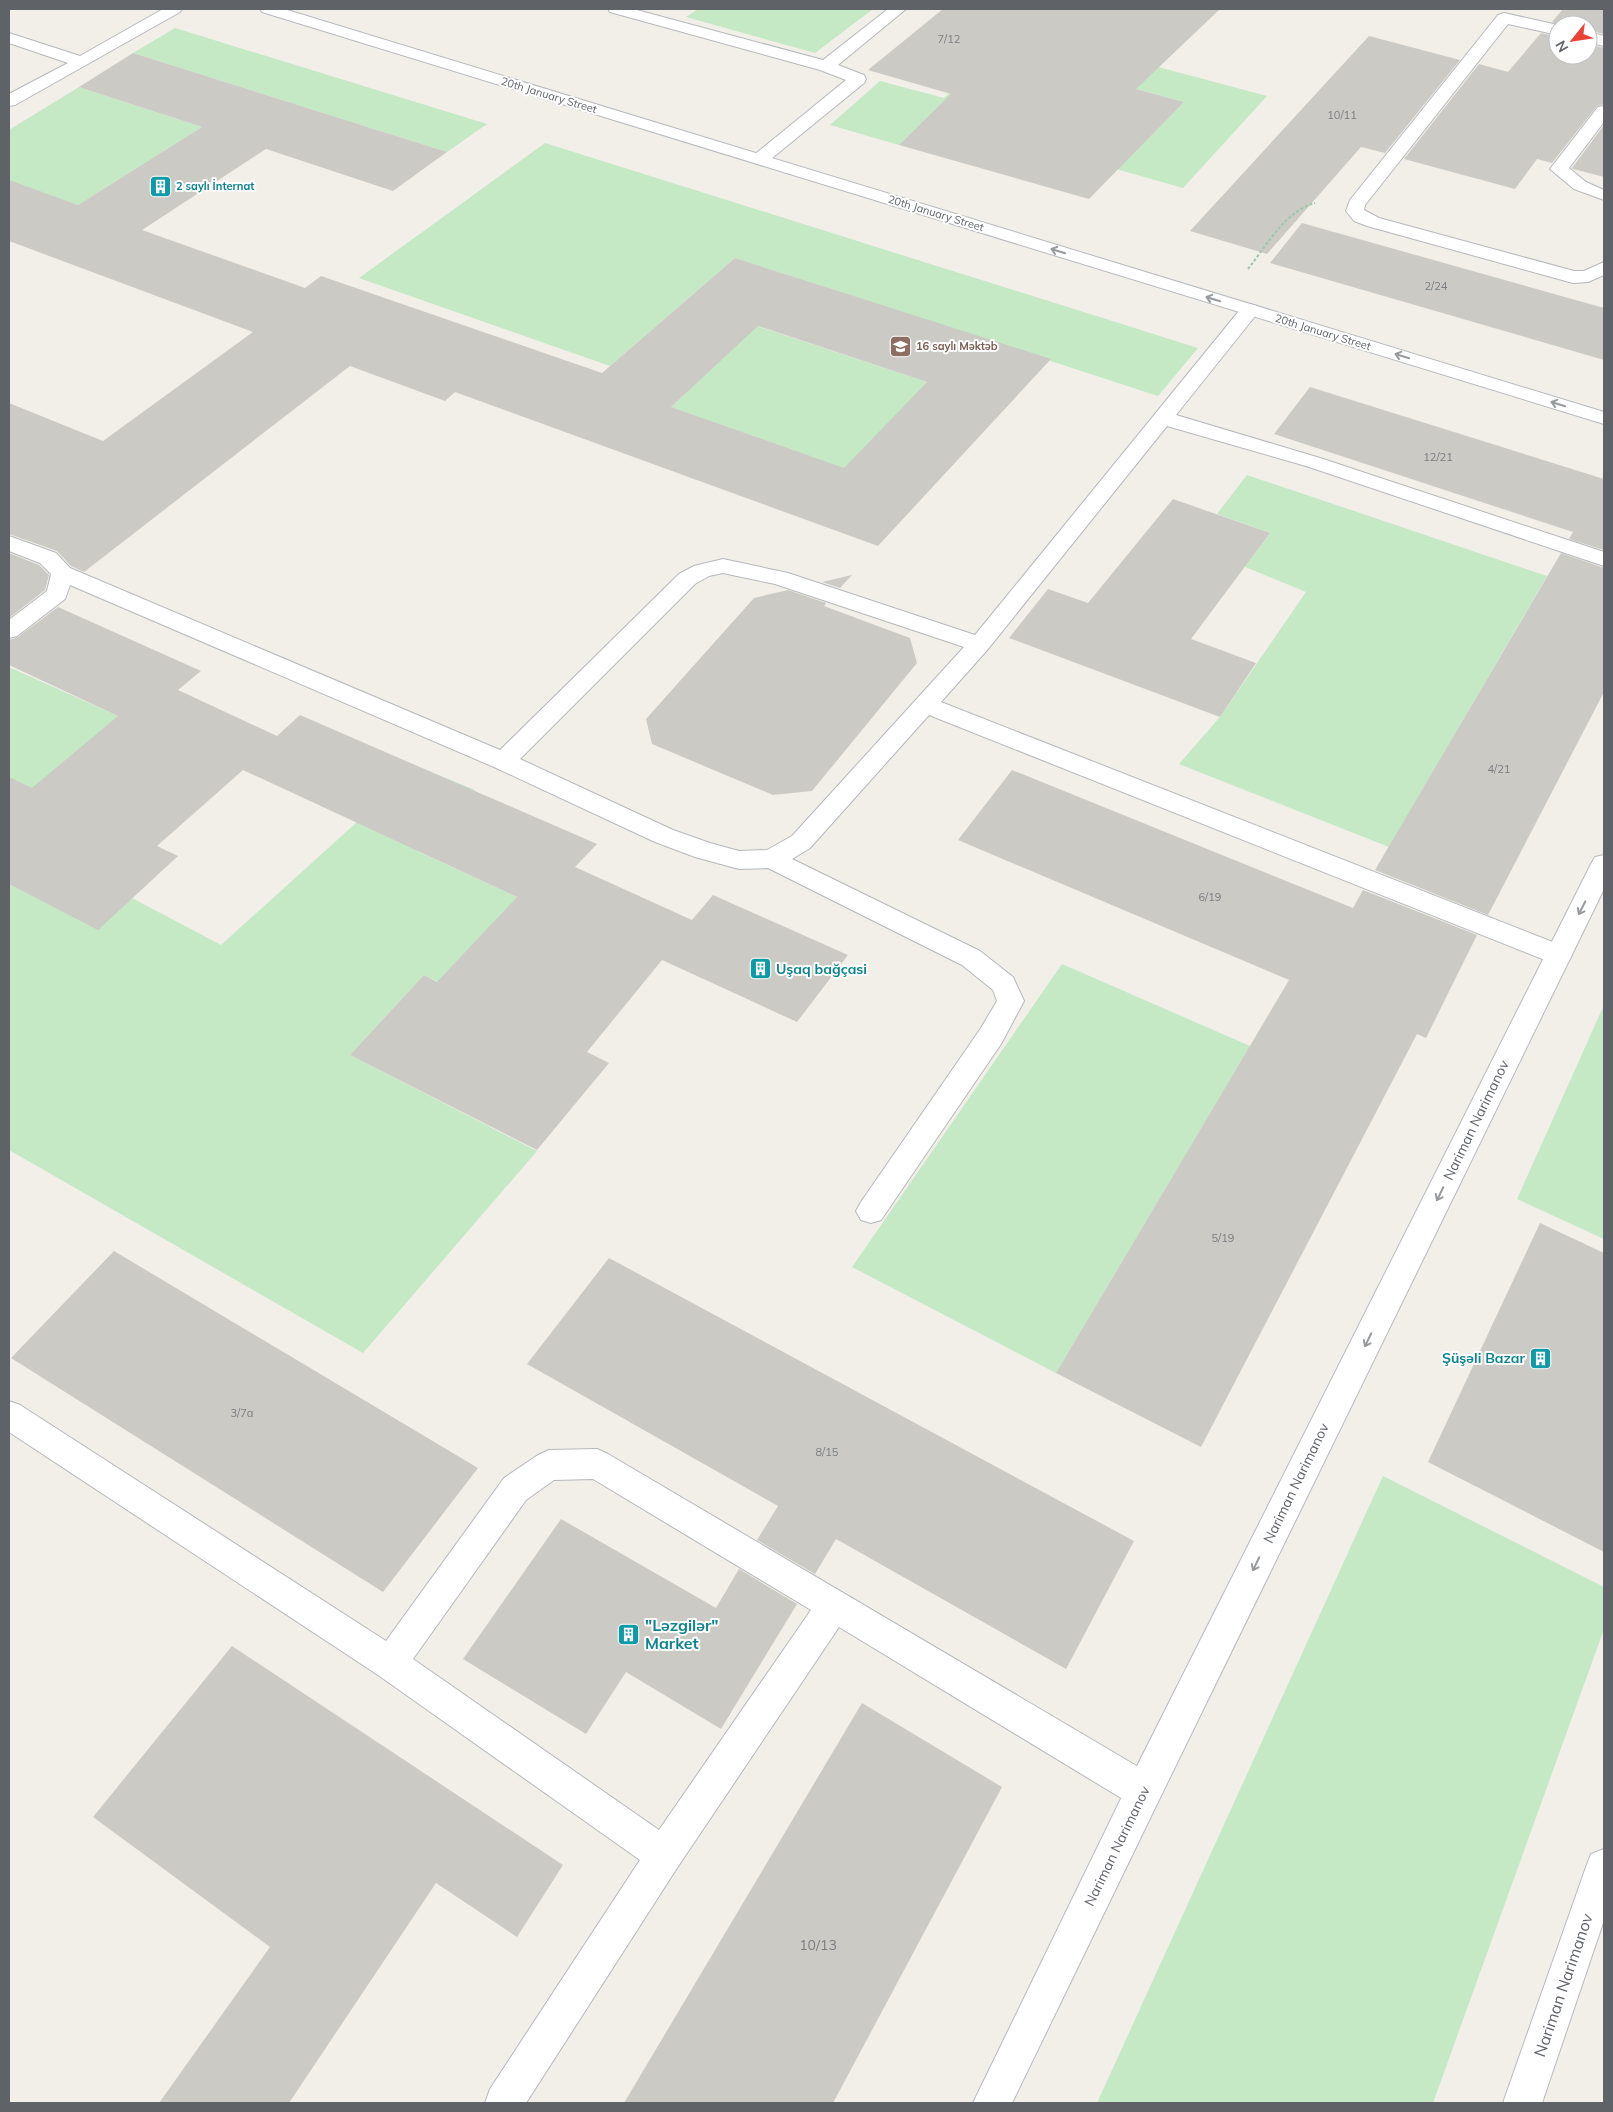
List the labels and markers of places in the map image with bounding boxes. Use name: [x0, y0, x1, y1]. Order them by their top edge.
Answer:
building icon: 2 saylı İnternat: [148, 174, 172, 198]
place label: 2 saylı İnternat: [176, 178, 254, 193]
school or university icon: 16 saylı Məktəb: [888, 334, 912, 358]
place label: 16 saylı Məktəb: [916, 339, 998, 353]
building icon: Uşaq bağçasi: [748, 957, 772, 981]
place label: Uşaq bağçasi: [776, 960, 867, 978]
building icon: Şüşəli Bazar: [1529, 1346, 1553, 1370]
place label: Şüşəli Bazar: [1442, 1349, 1525, 1367]
place label: "Ləzgilər" Market: [645, 1615, 718, 1653]
building icon: "Ləzgilər" Market: [617, 1622, 641, 1646]

